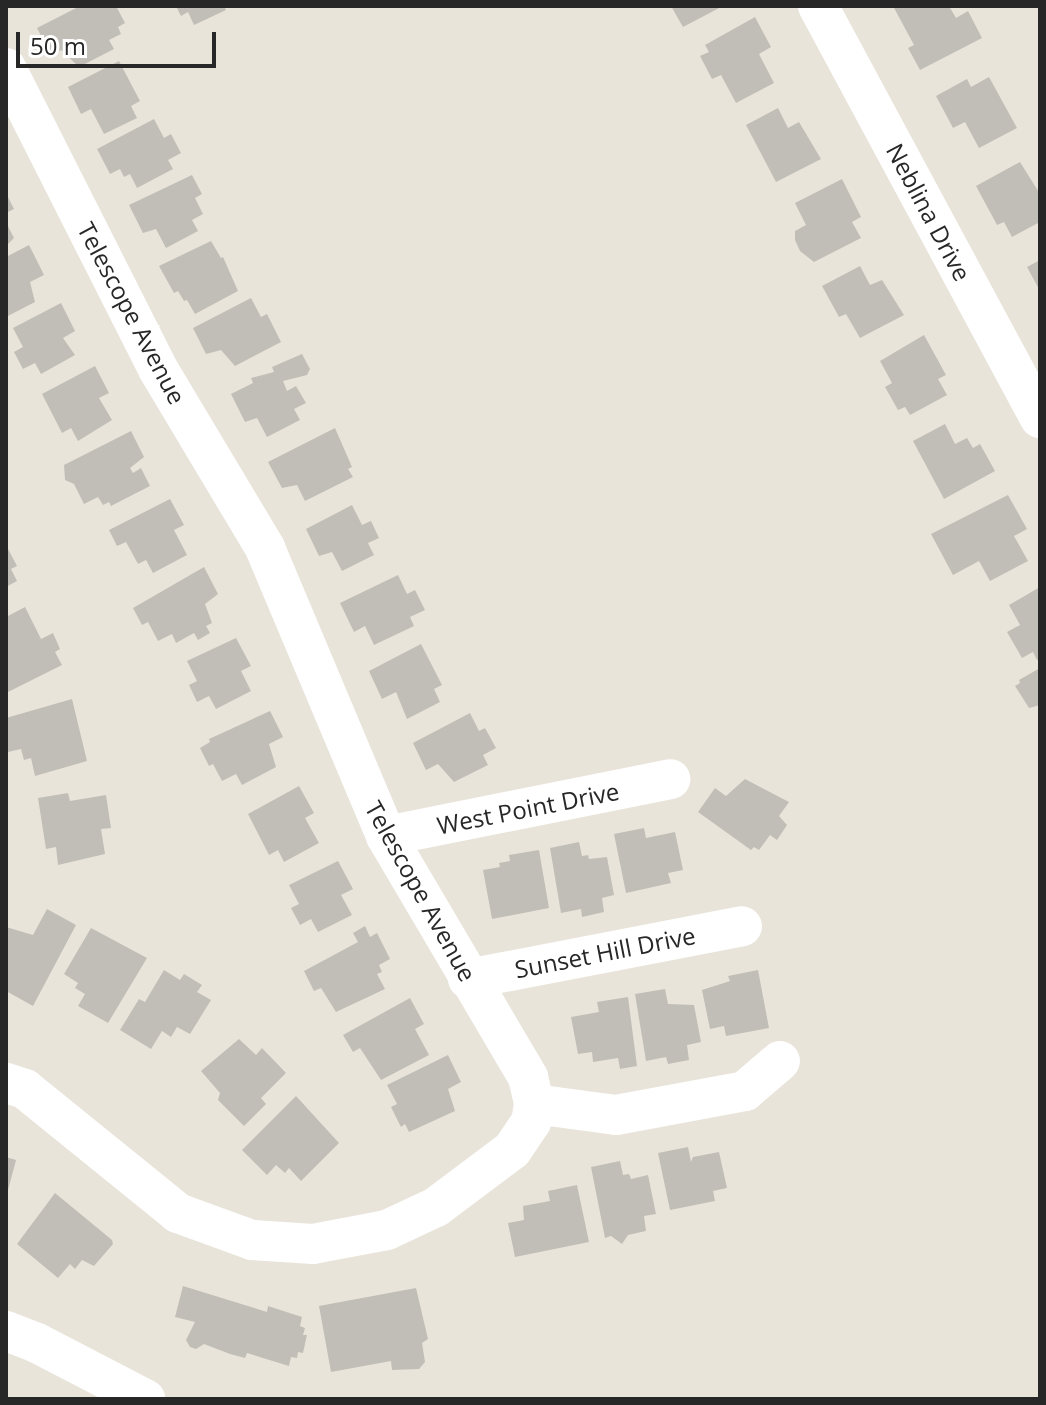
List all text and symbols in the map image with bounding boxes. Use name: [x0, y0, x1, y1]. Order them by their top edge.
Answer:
scale bar: [20, 16, 220, 66]
text: 50 m: [30, 29, 86, 62]
street label: Neblina Drive: [881, 138, 977, 286]
street label: Telescope Avenue: [72, 217, 192, 409]
street label: West Point Drive: [434, 776, 622, 840]
street label: Telescope Avenue: [360, 796, 482, 986]
street label: Sunset Hill Drive: [512, 920, 698, 984]

